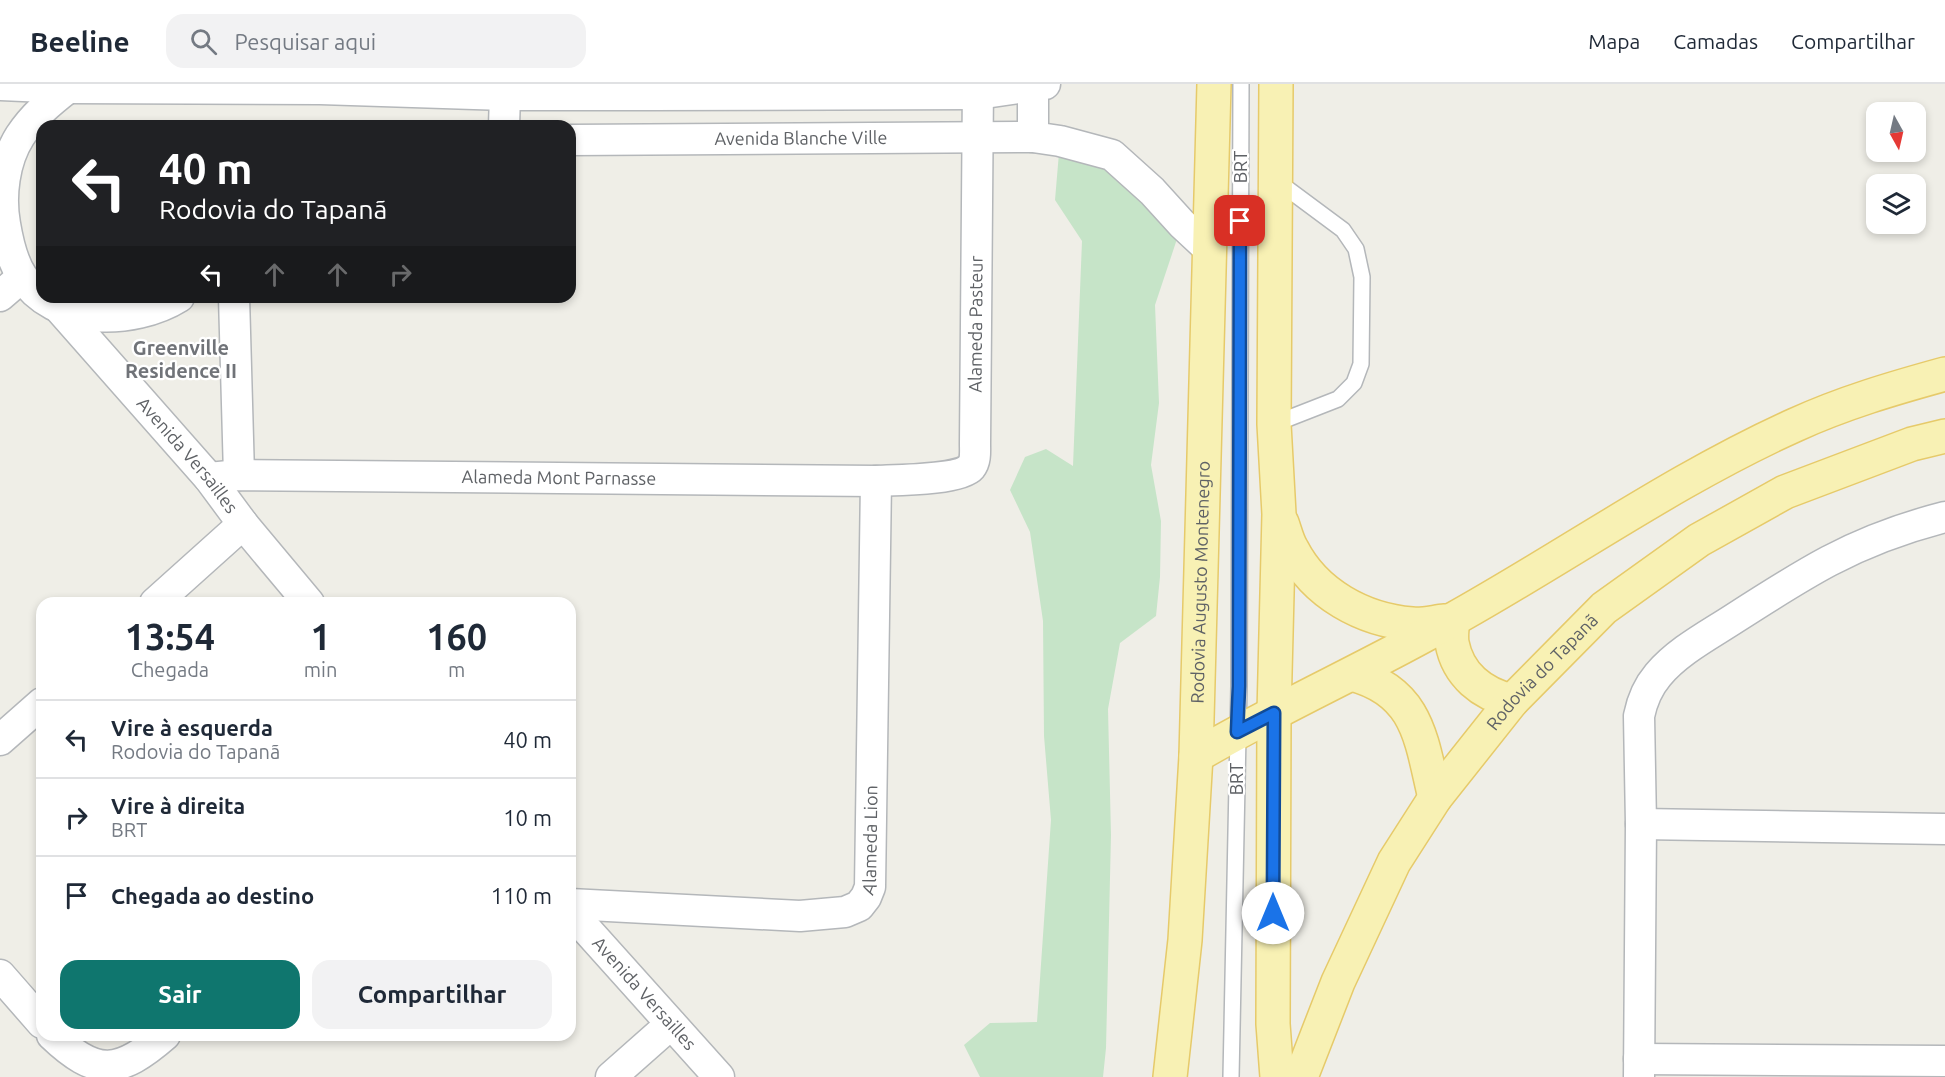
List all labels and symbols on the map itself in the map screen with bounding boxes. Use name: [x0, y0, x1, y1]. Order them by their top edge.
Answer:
north arrow: [1866, 102, 1926, 162]
street label: Avenida Blanche Ville: [714, 127, 888, 148]
street label: BRT: [1230, 151, 1250, 183]
pin: [1214, 195, 1265, 246]
street label: Alameda Pasteur: [964, 255, 986, 393]
district label: Greenville Residence II: [125, 336, 237, 382]
street label: Avenida Versailles: [134, 393, 242, 517]
street label: Rodovia Augusto Montenegro: [1186, 461, 1213, 704]
street label: Alameda Mont Parnasse: [461, 466, 656, 488]
street label: Rodovia do Tapanã: [1482, 609, 1601, 734]
street label: BRT: [1226, 763, 1246, 795]
street label: Alameda Lion: [857, 785, 881, 897]
position arrow: [1241, 881, 1305, 945]
street label: Avenida Versailles: [589, 932, 701, 1054]

